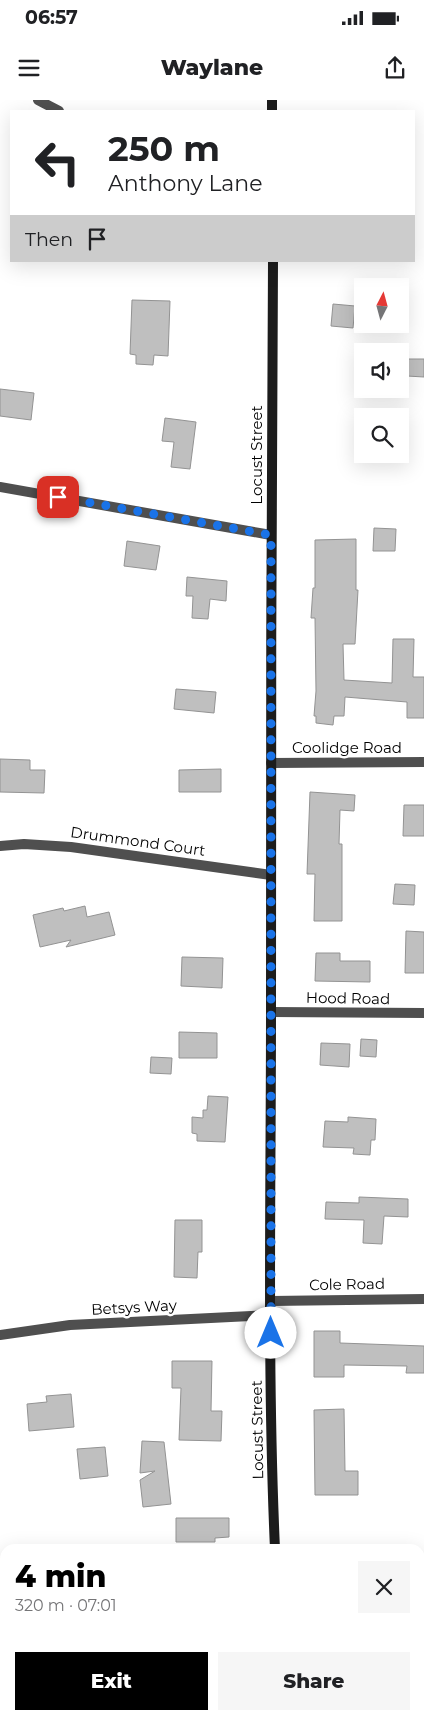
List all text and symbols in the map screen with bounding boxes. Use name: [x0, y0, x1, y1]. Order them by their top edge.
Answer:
text: 06:57: [25, 6, 78, 29]
icon: menu: [15, 54, 43, 82]
text: Waylane: [161, 54, 263, 81]
icon: share: [381, 54, 409, 82]
text: 250 m: [108, 127, 220, 170]
icon: left: [25, 130, 90, 195]
text: Anthony Lane: [108, 170, 262, 197]
icon: arrive: [83, 225, 111, 253]
text: Then: [25, 228, 73, 251]
north arrow: [354, 278, 409, 332]
map controls: [354, 278, 409, 463]
button: sound: [354, 343, 409, 398]
street label: Locust Street: [247, 405, 266, 505]
button: search: [354, 408, 409, 463]
pin: [37, 476, 79, 518]
icon: arrive: [44, 483, 72, 511]
street label: Coolidge Road: [292, 738, 402, 757]
street label: Drummond Court: [69, 822, 207, 860]
street label: Hood Road: [306, 988, 390, 1008]
street label: Cole Road: [309, 1274, 385, 1294]
street label: Betsys Way: [91, 1295, 178, 1319]
position arrow: [244, 1306, 296, 1358]
street label: Locust Street: [247, 1380, 267, 1480]
text: 4 min: [15, 1558, 106, 1595]
button: close: [358, 1561, 410, 1613]
text: 320 m · 07:01: [15, 1596, 117, 1615]
button: Exit: [15, 1652, 208, 1710]
button: Share: [218, 1652, 410, 1710]

